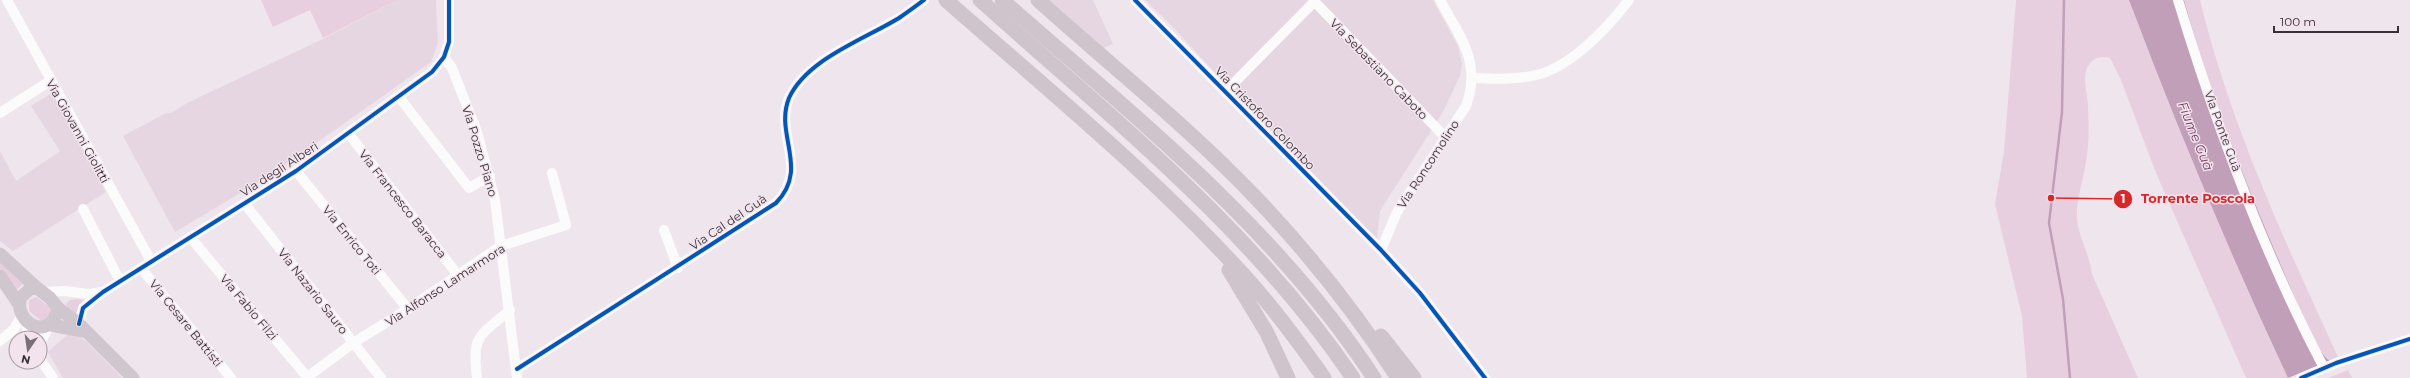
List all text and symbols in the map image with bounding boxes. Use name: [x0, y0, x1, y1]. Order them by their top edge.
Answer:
scale bar: [2274, 8, 2398, 34]
text: 100 m: [2280, 14, 2316, 29]
street label: Via Sebastiano Caboto: [1327, 15, 1431, 123]
street label: Via Cristoforo Colombo: [1212, 63, 1318, 173]
street label: Via Giovanni Giolitti: [43, 76, 113, 186]
street label: Via Ponte Guà: [2201, 88, 2245, 174]
water label: Fiume Guà: [2175, 99, 2217, 173]
street label: Via Pozzo Piano: [459, 103, 501, 199]
street label: Via Roncomolino: [1394, 117, 1462, 211]
street label: Via degli Alberi: [237, 138, 321, 200]
street label: Via Francesco Baracca: [356, 147, 450, 261]
callout: Torrente Poscola: [2113, 186, 2263, 211]
text: Torrente Poscola: [2141, 190, 2255, 206]
street label: Via Cal del Guà: [687, 191, 769, 253]
text: 1: [2121, 191, 2125, 206]
street label: Via Enrico Toti: [319, 202, 385, 278]
street label: Via Alfonso Lamarmora: [382, 241, 508, 329]
street label: Via Nazario Sauro: [275, 245, 351, 337]
street label: Via Fabio Filzi: [217, 271, 281, 343]
street label: Via Cesare Battisti: [146, 276, 226, 370]
north arrow: [8, 330, 48, 370]
text: N: [20, 352, 32, 368]

